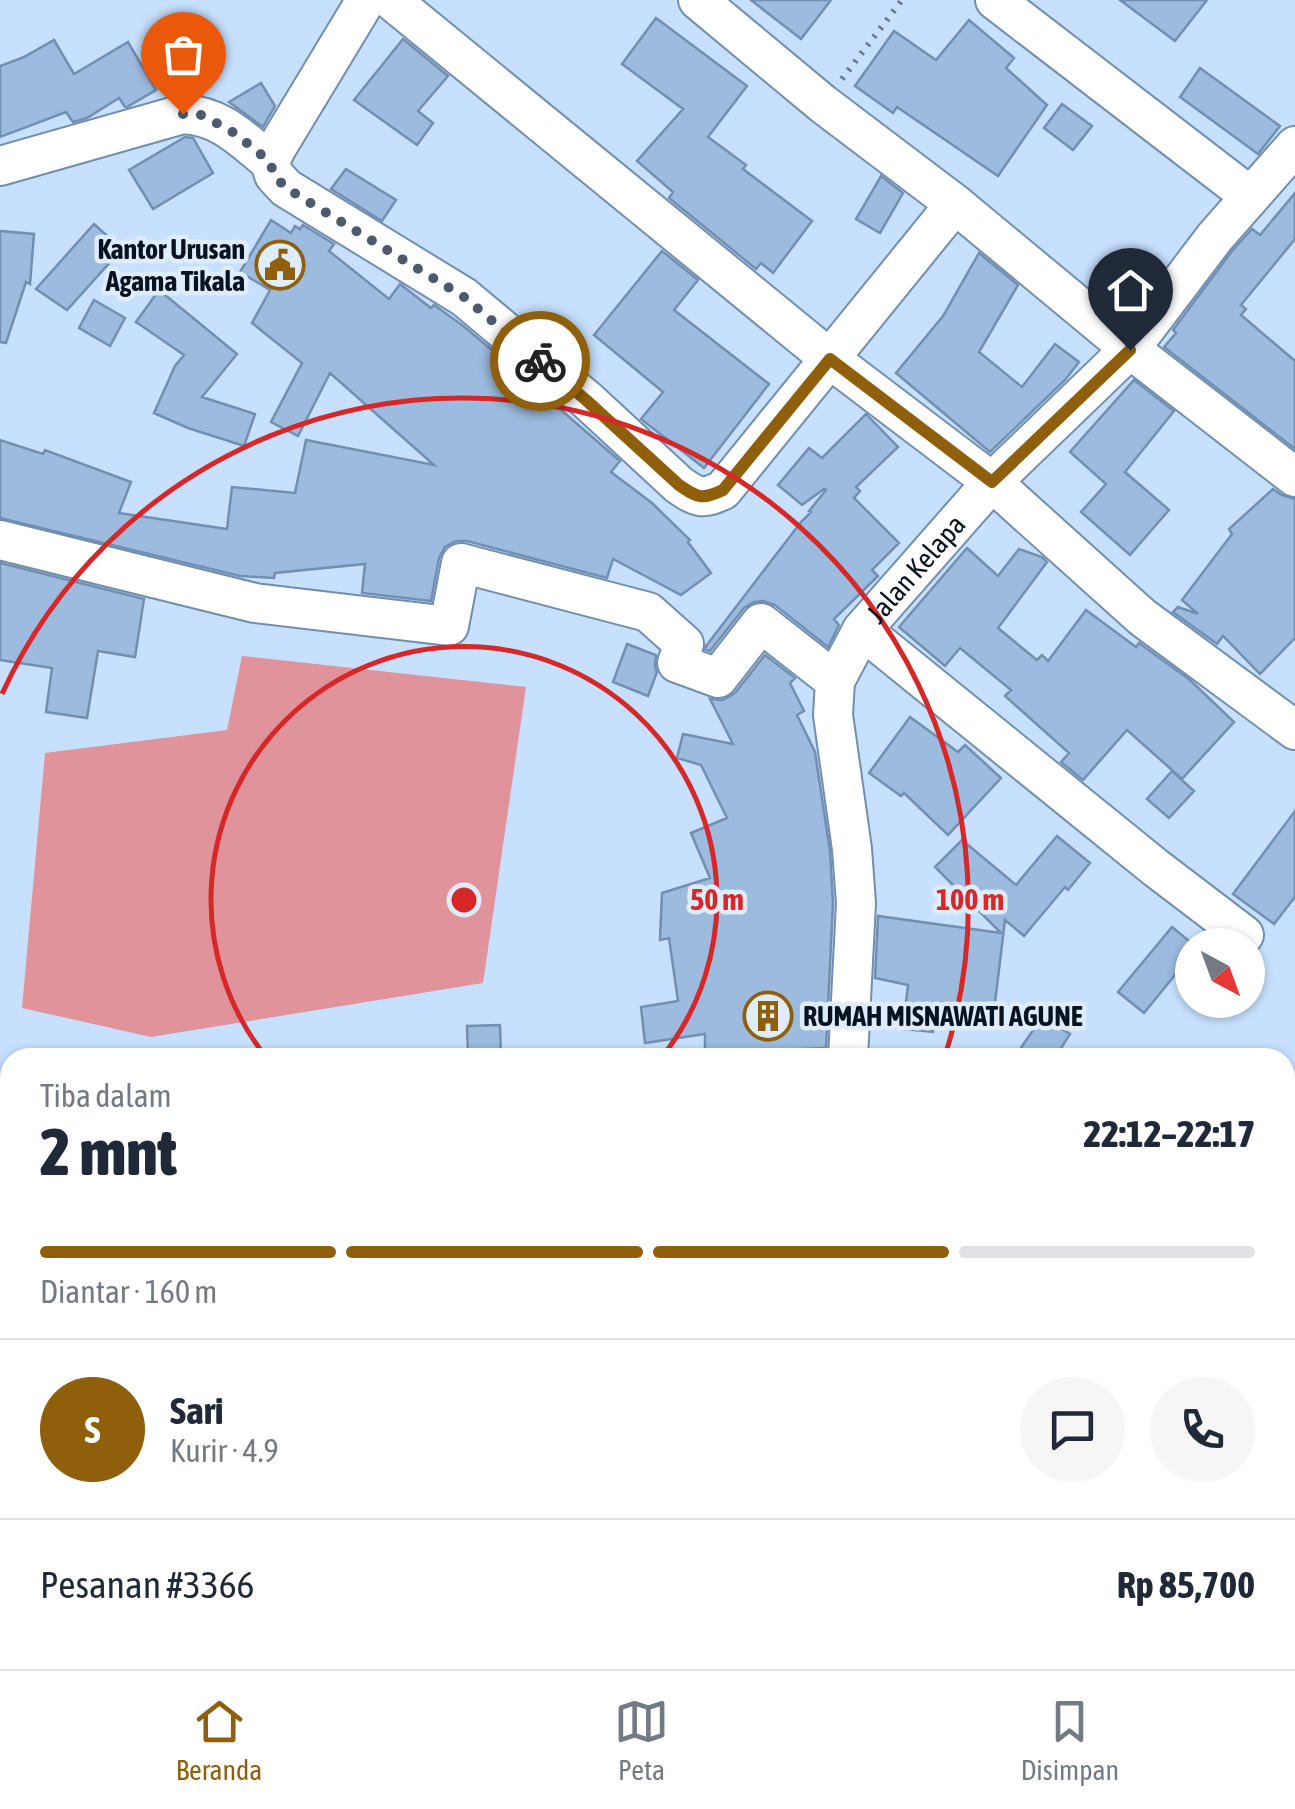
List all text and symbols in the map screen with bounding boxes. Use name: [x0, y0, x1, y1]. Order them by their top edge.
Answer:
pin: [141, 12, 226, 115]
icon: bag: [156, 27, 211, 82]
place label: Kantor Urusan Agama Tikala: [97, 233, 245, 297]
public building icon: Kantor Urusan Agama Tikala: [254, 239, 306, 291]
pin: [1088, 248, 1173, 351]
icon: home: [1103, 263, 1158, 318]
courier: [490, 311, 590, 411]
icon: bike: [513, 334, 568, 389]
street label: Jalan Kelapa: [860, 508, 972, 629]
centre of rings: [446, 882, 482, 918]
text: 50 m: [690, 882, 744, 916]
text: 100 m: [936, 882, 1004, 916]
north arrow: [1175, 928, 1265, 1018]
map controls: [1175, 928, 1265, 1018]
building icon: RUMAH MISNAWATI AGUNE: [742, 990, 794, 1042]
place label: RUMAH MISNAWATI AGUNE: [803, 1000, 1083, 1032]
text: Tiba dalam: [40, 1077, 172, 1114]
text: 22:12–22:17: [1083, 1112, 1255, 1155]
text: 2 mnt: [40, 1114, 177, 1189]
text: Diantar · 160 m: [40, 1273, 217, 1310]
button: chat: [1020, 1377, 1125, 1482]
button: phone: [1150, 1377, 1255, 1482]
text: Sari: [170, 1389, 224, 1432]
text: S: [85, 1408, 100, 1451]
text: Kurir · 4.9: [170, 1432, 278, 1469]
text: Pesanan #3366: [40, 1563, 254, 1606]
text: Rp 85,700: [1117, 1563, 1255, 1606]
tab: Beranda: [176, 1694, 262, 1786]
tab: Peta: [614, 1694, 669, 1786]
tab: Disimpan: [1021, 1694, 1119, 1786]

